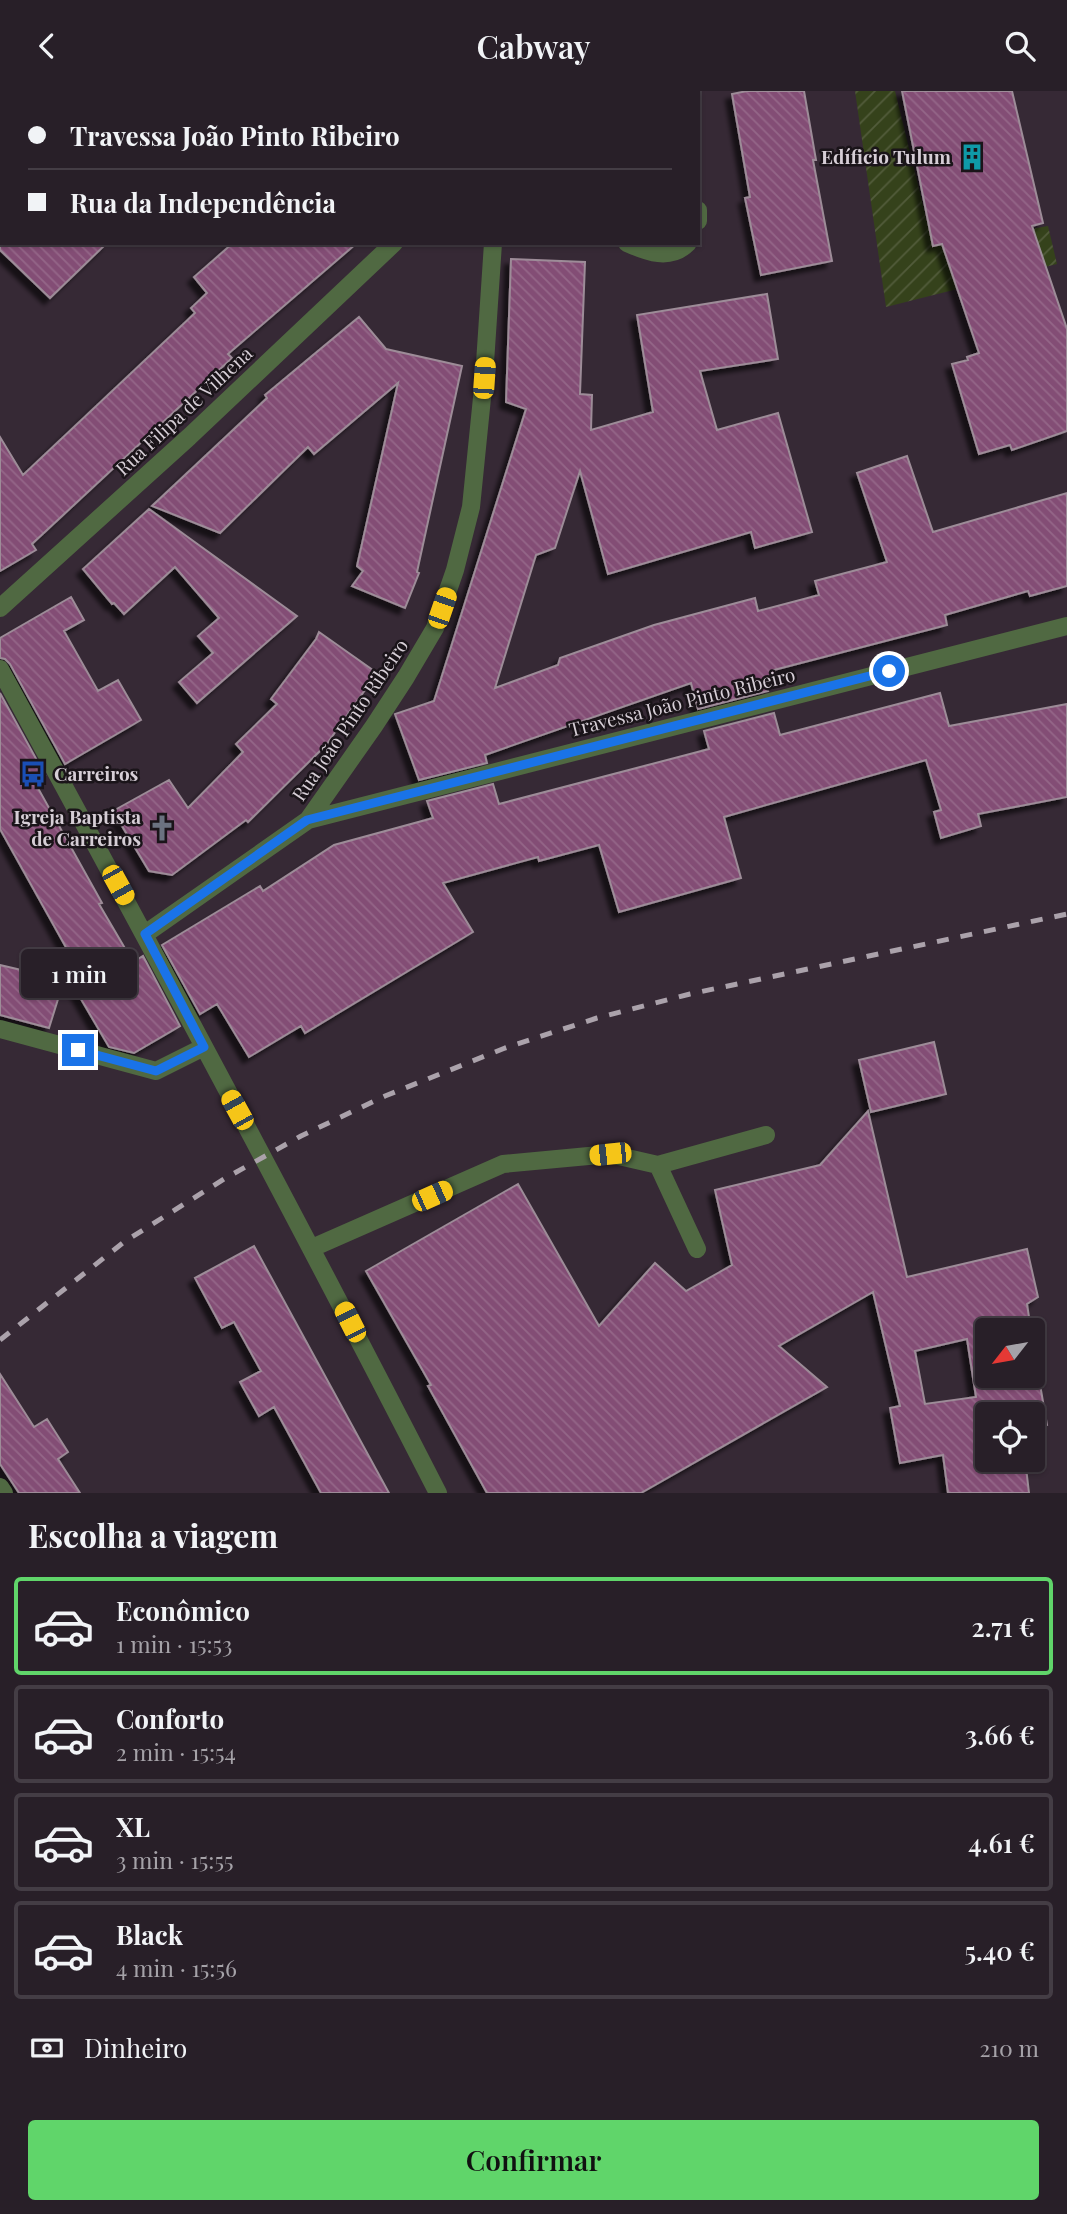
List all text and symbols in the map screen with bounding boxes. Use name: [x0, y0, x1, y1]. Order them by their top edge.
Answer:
text: Cabway: [476, 24, 591, 67]
icon: back: [28, 27, 66, 65]
icon: search: [1001, 27, 1039, 65]
text: Travessa João Pinto Ribeiro: [70, 118, 400, 153]
building icon: Edíficio Tulum: [957, 142, 987, 172]
place label: Edíficio Tulum: [821, 143, 951, 169]
text: Rua da Independência: [70, 185, 336, 220]
street label: Rua Filipa de Vilhena: [109, 340, 258, 481]
car: [473, 356, 496, 400]
car: [426, 585, 459, 631]
street label: Rua João Pinto Ribeiro: [285, 633, 413, 806]
route start: [873, 655, 905, 687]
street label: Travessa João Pinto Ribeiro: [566, 660, 798, 742]
bus stop icon: Carreiros: [18, 759, 48, 789]
place label: Carreiros: [54, 760, 139, 786]
place label: Igreja Baptista de Carreiros: [14, 803, 141, 851]
church icon: Igreja Baptista de Carreiros: [147, 813, 177, 843]
car: [99, 862, 138, 908]
callout: 1 min: [20, 949, 136, 997]
text: 1 min: [51, 958, 107, 989]
route end: [62, 1034, 94, 1066]
car: [218, 1087, 257, 1133]
car: [589, 1141, 632, 1167]
car: [409, 1178, 456, 1214]
car: [332, 1299, 369, 1345]
north arrow: [975, 1318, 1045, 1388]
map controls: [975, 1318, 1045, 1472]
button: locate: [975, 1402, 1045, 1472]
text: Escolha a viagem: [28, 1513, 278, 1556]
text: Econômico: [116, 1593, 250, 1628]
icon: car: [32, 1595, 95, 1658]
text: 2.71 €: [972, 1609, 1035, 1644]
text: 1 min · 15:53: [116, 1628, 232, 1659]
text: Conforto: [116, 1701, 224, 1736]
icon: car: [32, 1703, 95, 1766]
text: 3.66 €: [965, 1717, 1035, 1752]
text: 2 min · 15:54: [116, 1736, 236, 1767]
text: XL: [116, 1809, 150, 1844]
icon: car: [32, 1811, 95, 1874]
text: 4.61 €: [968, 1825, 1035, 1860]
text: 3 min · 15:55: [116, 1844, 234, 1875]
text: Black: [116, 1917, 183, 1952]
icon: car: [32, 1919, 95, 1982]
text: 5.40 €: [964, 1933, 1035, 1968]
text: 4 min · 15:56: [116, 1952, 237, 1983]
icon: cash: [28, 2029, 66, 2067]
text: Dinheiro: [84, 2030, 187, 2065]
text: 210 m: [980, 2032, 1039, 2063]
button: Confirmar: [28, 2120, 1039, 2200]

